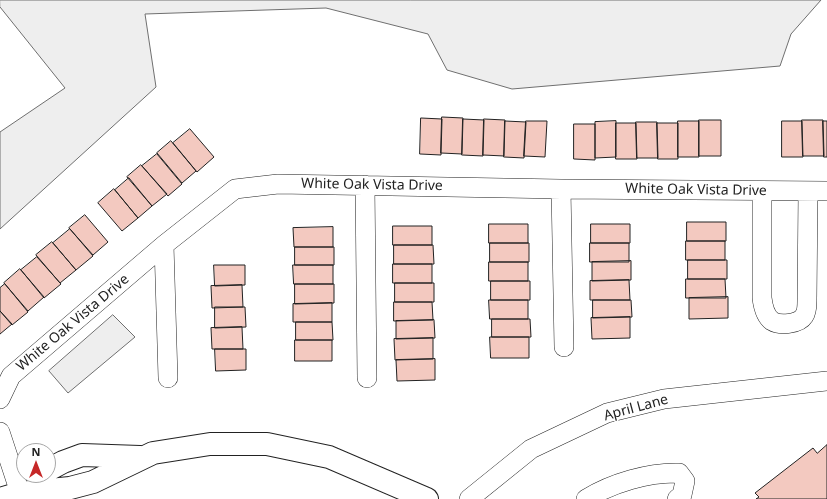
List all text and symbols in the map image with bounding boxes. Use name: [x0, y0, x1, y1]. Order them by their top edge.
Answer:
street label: White Oak Vista Drive: [301, 175, 443, 195]
street label: White Oak Vista Drive: [625, 180, 767, 200]
street label: White Oak Vista Drive: [13, 271, 133, 375]
street label: April Lane: [602, 391, 670, 425]
north arrow: [16, 443, 56, 483]
text: N: [32, 444, 40, 459]

